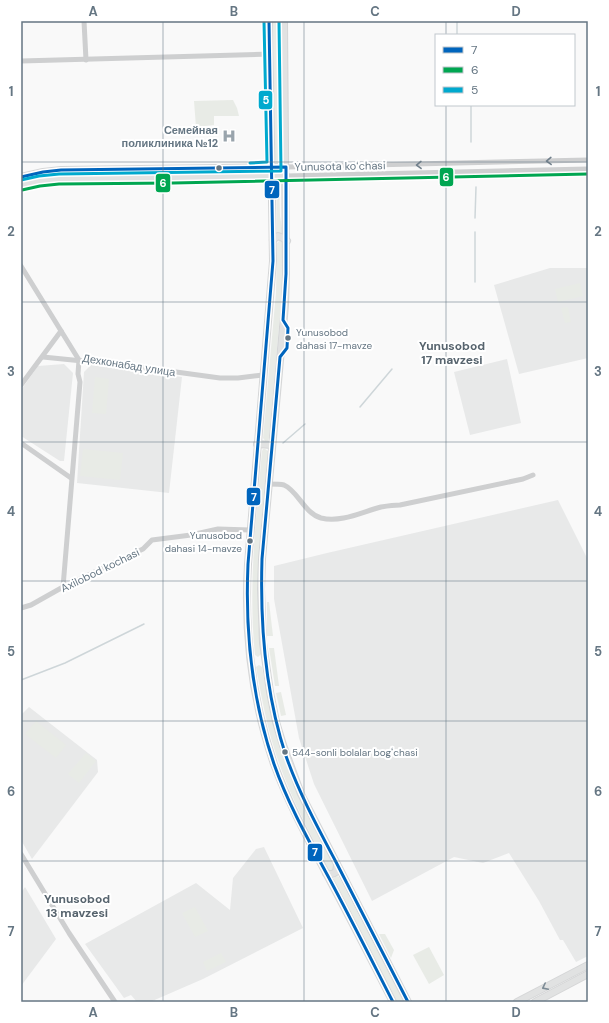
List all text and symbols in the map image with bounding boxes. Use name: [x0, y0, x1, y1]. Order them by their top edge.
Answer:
text: A: [88, 3, 98, 20]
text: B: [230, 3, 238, 20]
text: C: [370, 3, 380, 20]
text: D: [511, 3, 521, 20]
legend: [435, 34, 575, 106]
text: 7: [471, 42, 477, 58]
text: 6: [471, 62, 479, 78]
text: 5: [471, 82, 478, 98]
text: 1: [9, 83, 13, 100]
text: 1: [596, 83, 600, 100]
line badge: 5: [258, 90, 273, 110]
text: 5: [263, 93, 270, 107]
place label: Семейная поликлиника №12: [122, 123, 218, 150]
hospital icon: Семейная поликлиника №12: [221, 128, 237, 144]
one-way arrow: [546, 157, 552, 166]
street label: Yunusota koʻchasi: [294, 158, 386, 174]
one-way arrow: [416, 160, 422, 169]
unlabelled marker: [214, 163, 224, 173]
line badge: 6: [439, 167, 454, 187]
text: 6: [443, 170, 450, 184]
line badge: 6: [155, 173, 171, 193]
text: 6: [160, 176, 167, 190]
line badge: 7: [264, 180, 280, 199]
text: 7: [269, 183, 275, 197]
text: 2: [7, 223, 15, 240]
text: 2: [594, 223, 602, 240]
place label: Yunusobod dahasi 17-mavze: [296, 326, 373, 352]
marker: Yunusobod dahasi 17-mavze: [283, 333, 293, 343]
district label: Yunusobod 17 mavzesi: [419, 338, 485, 368]
street label: Дехконабад улица: [82, 351, 177, 379]
text: 3: [7, 363, 15, 380]
text: 3: [594, 363, 602, 380]
line badge: 7: [246, 487, 261, 506]
text: 7: [251, 490, 257, 504]
text: 4: [7, 503, 15, 520]
text: 4: [594, 503, 602, 520]
place label: Yunusobod dahasi 14-mavze: [165, 529, 242, 555]
marker: Yunusobod dahasi 14-mavze: [245, 536, 255, 546]
street label: Axilobod kochasi: [58, 545, 142, 595]
text: 5: [7, 643, 15, 660]
text: 5: [594, 643, 602, 660]
place label: 544-sonli bolalar bogʻchasi: [292, 746, 418, 759]
marker: 544-sonli bolalar bogʻchasi: [280, 747, 290, 757]
text: 6: [7, 783, 15, 800]
text: 6: [594, 783, 602, 800]
line badge: 7: [307, 843, 323, 862]
text: 7: [312, 845, 318, 859]
district label: Yunusobod 13 mavzesi: [44, 891, 110, 921]
text: 7: [8, 923, 15, 940]
text: 7: [595, 923, 602, 940]
one-way arrow: [542, 982, 549, 990]
text: A: [88, 1004, 98, 1021]
text: B: [230, 1004, 238, 1021]
text: C: [370, 1004, 380, 1021]
text: D: [511, 1004, 521, 1021]

